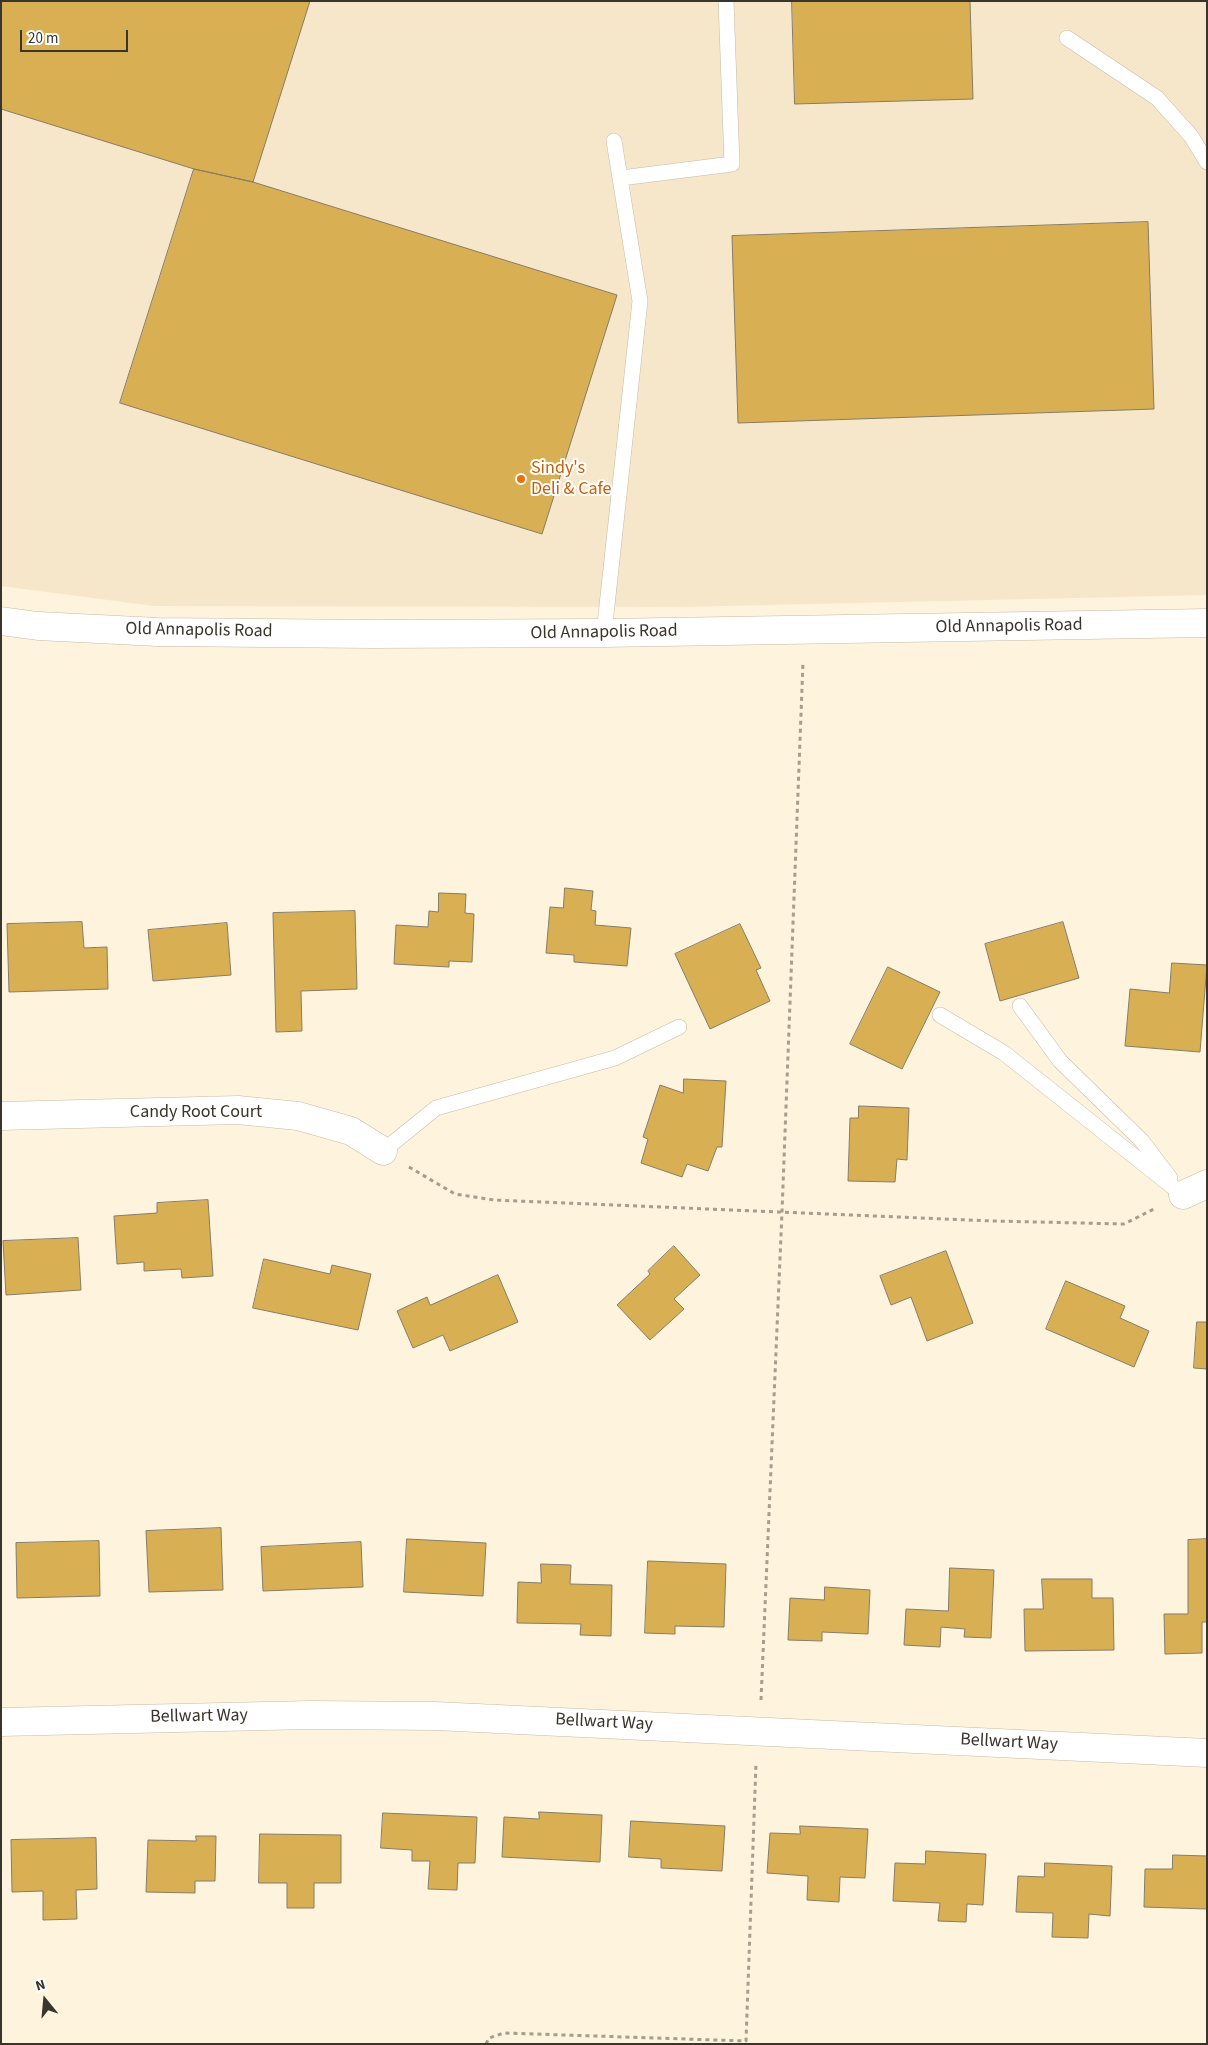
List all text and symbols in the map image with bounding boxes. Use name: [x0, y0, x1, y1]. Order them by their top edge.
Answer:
scale bar: [22, 20, 130, 52]
text: 20 m: [28, 28, 58, 49]
place label: Sindy's Deli & Cafe: [531, 458, 612, 500]
marker: Sindy's Deli & Cafe: [515, 473, 527, 485]
street label: Old Annapolis Road: [935, 615, 1083, 639]
street label: Old Annapolis Road: [125, 619, 273, 643]
street label: Old Annapolis Road: [530, 621, 678, 645]
street label: Candy Root Court: [130, 1102, 262, 1124]
street label: Bellwart Way: [150, 1705, 248, 1729]
street label: Bellwart Way: [555, 1710, 653, 1736]
street label: Bellwart Way: [960, 1730, 1058, 1756]
north arrow: [20, 1975, 70, 2025]
text: N: [33, 1975, 48, 1997]

